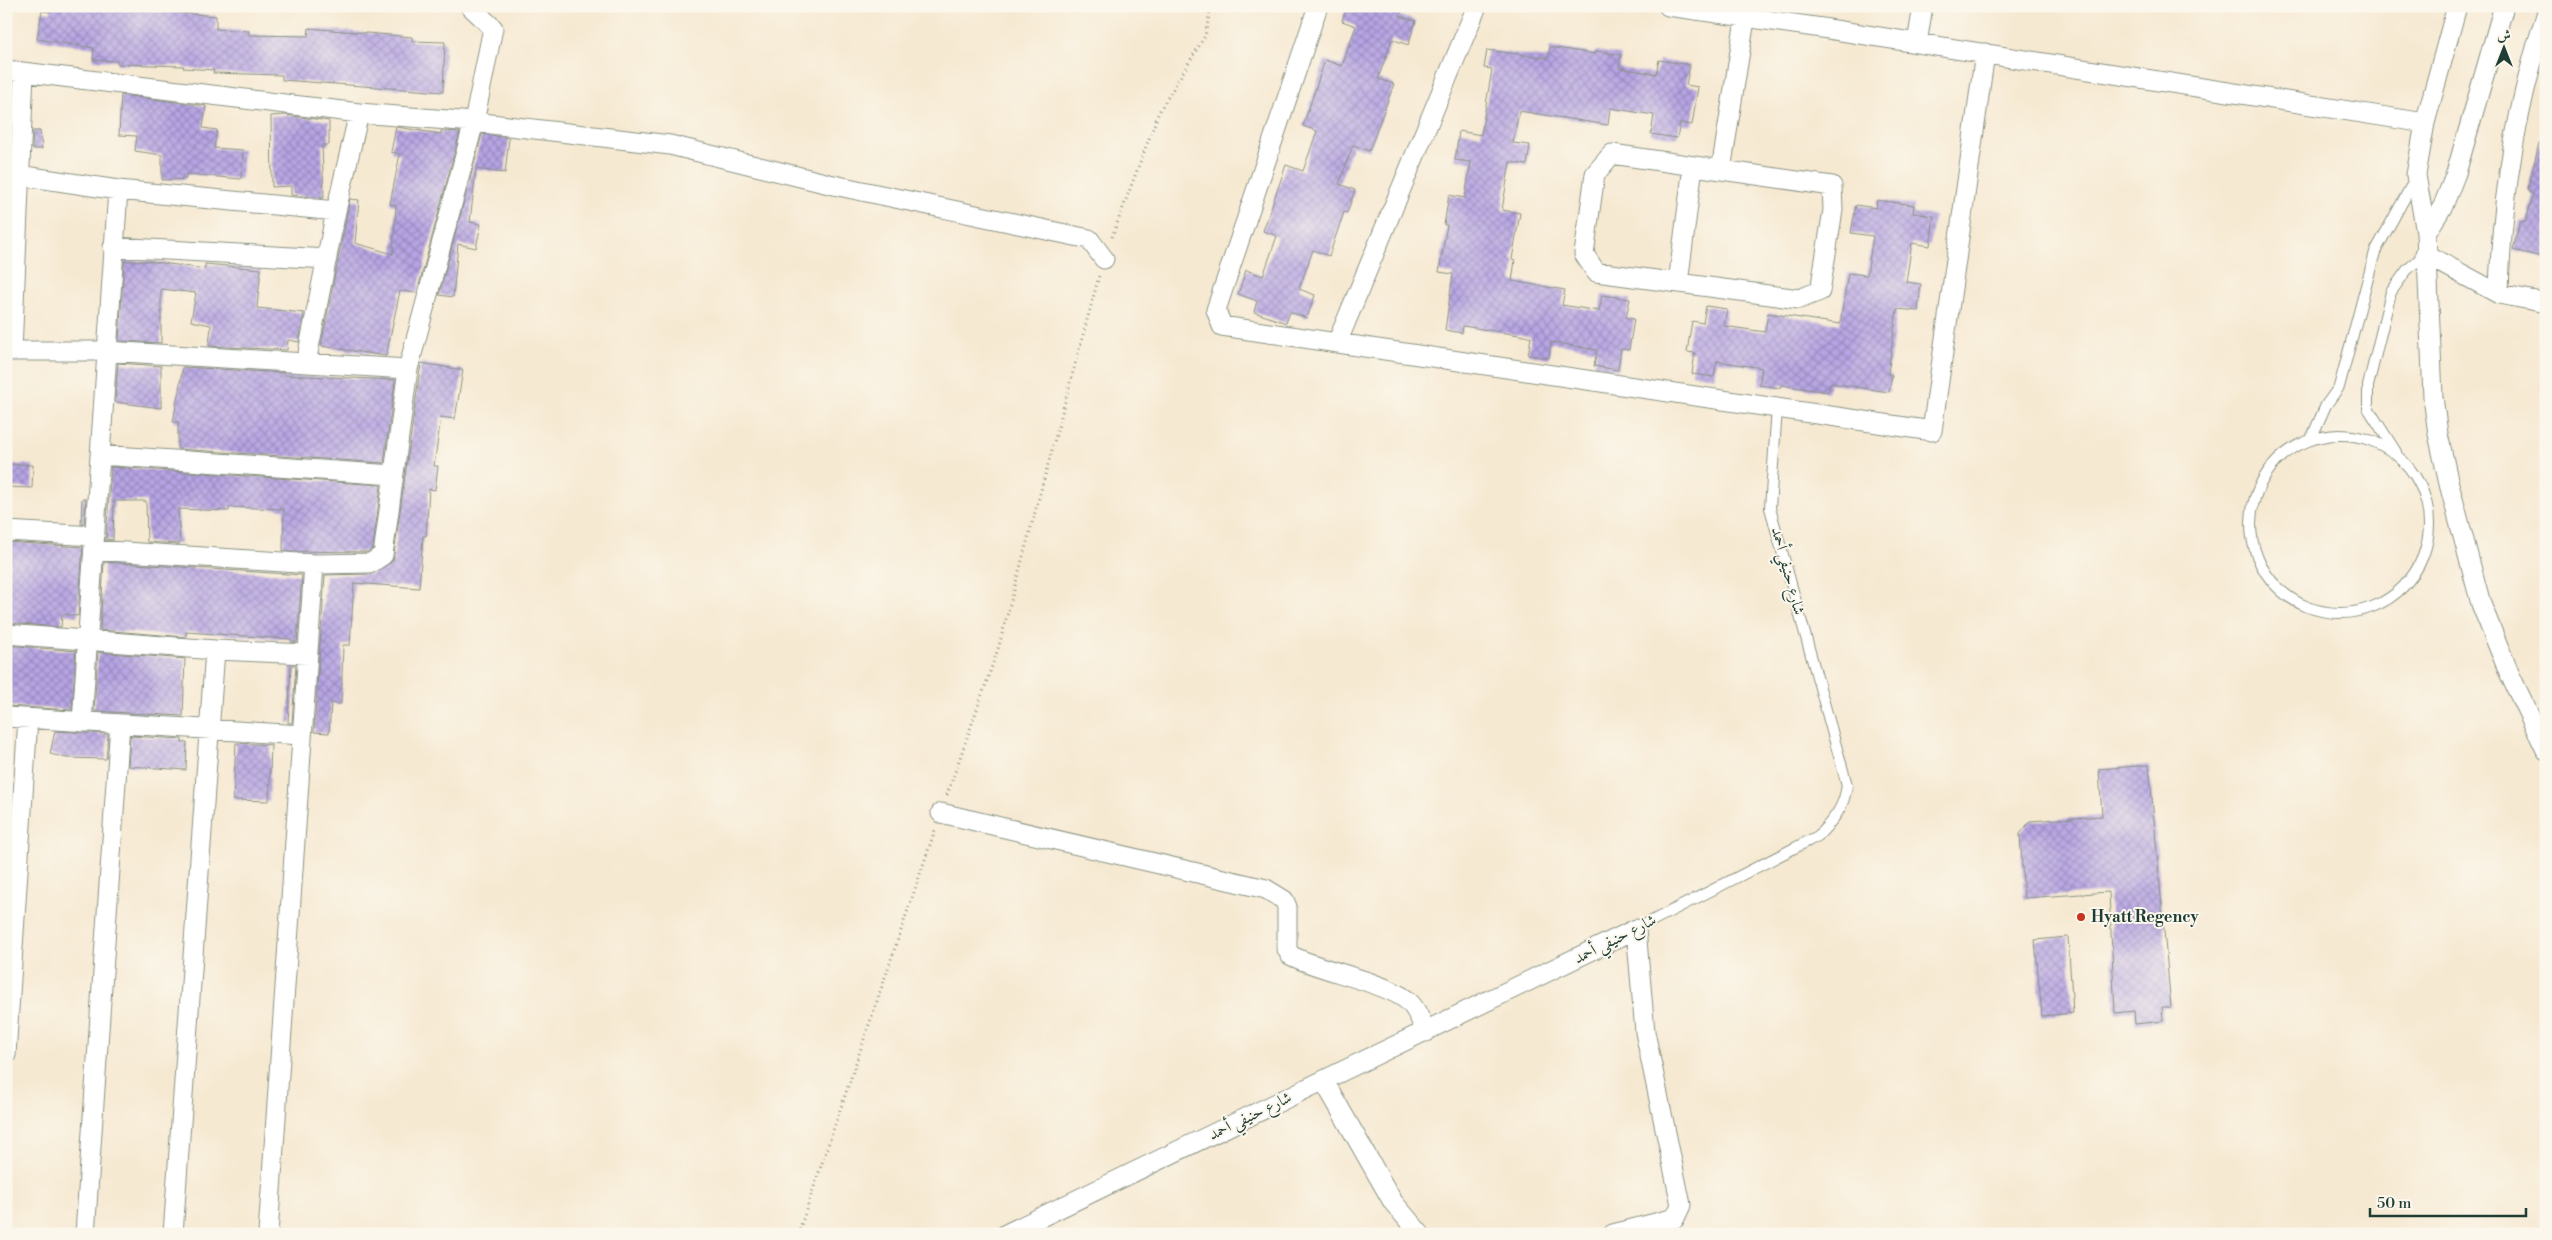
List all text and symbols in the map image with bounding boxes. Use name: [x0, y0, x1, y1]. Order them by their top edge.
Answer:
north arrow: [2480, 22, 2530, 72]
text: ش: [2497, 27, 2511, 45]
street label: شارع حنيفي أحمد: [1762, 524, 1811, 618]
place label: Hyatt Regency: [2091, 907, 2200, 927]
street label: شارع حنيفي أحمد: [1569, 908, 1662, 973]
marker: Hyatt Regency: [2075, 911, 2087, 923]
street label: شارع حنيفي أحمد: [1204, 1085, 1297, 1149]
scale bar: [2370, 1185, 2526, 1217]
text: 50 m: [2377, 1194, 2411, 1213]

